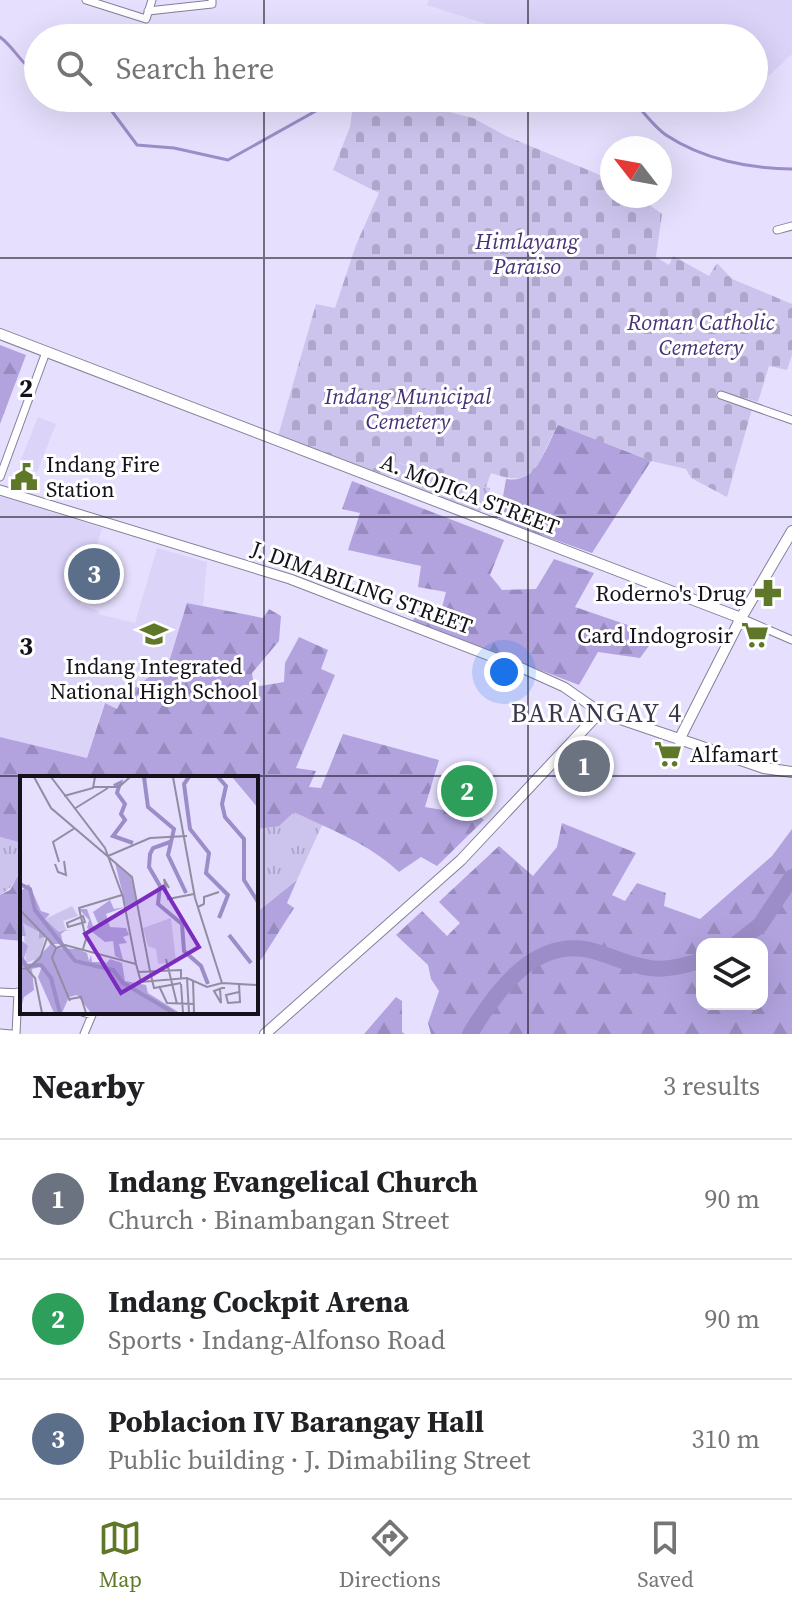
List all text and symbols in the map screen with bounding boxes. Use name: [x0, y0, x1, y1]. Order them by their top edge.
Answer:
search box: [24, 24, 768, 112]
icon: search: [52, 46, 96, 90]
text: Search here: [116, 48, 274, 89]
north arrow: [600, 136, 672, 208]
park label: Himlayang Paraiso: [474, 226, 580, 281]
park label: Roman Catholic Cemetery: [626, 307, 775, 362]
text: 2: [19, 370, 33, 406]
park label: Indang Municipal Cemetery: [324, 381, 492, 436]
street label: A. MOJICA STREET: [376, 446, 564, 542]
place label: Indang Fire Station: [46, 449, 160, 504]
public building icon: Indang Fire Station: [9, 462, 39, 492]
street label: J. DIMABILING STREET: [247, 533, 477, 641]
pin: 3: [68, 544, 120, 604]
place label: Roderno's Drug: [595, 578, 746, 608]
pharmacy icon: Roderno's Drug: [753, 578, 783, 608]
school or university icon: Indang Integrated National High School: [139, 619, 169, 649]
place label: Card Indogrosir: [577, 620, 734, 650]
supermarket icon: Card Indogrosir: [740, 620, 770, 650]
text: 3: [19, 628, 33, 664]
place label: Indang Integrated National High School: [50, 651, 258, 706]
your location: [484, 652, 524, 692]
district label: BARANGAY 4: [511, 695, 683, 731]
pin: 1: [558, 736, 610, 796]
supermarket icon: Alfamart: [653, 739, 683, 769]
place label: Alfamart: [690, 739, 779, 769]
pin: 2: [441, 761, 493, 821]
inset map: [20, 776, 258, 1014]
map controls: [696, 938, 768, 1010]
button: layers: [696, 938, 768, 1010]
text: Nearby: [32, 1063, 145, 1109]
text: 3 results: [663, 1068, 760, 1104]
text: Indang Evangelical Church: [108, 1161, 478, 1202]
text: 1: [51, 1181, 65, 1217]
text: 90 m: [705, 1181, 760, 1217]
text: Church · Binambangan Street: [108, 1202, 449, 1238]
text: Indang Cockpit Arena: [108, 1281, 409, 1322]
text: 2: [51, 1301, 65, 1337]
text: 90 m: [705, 1301, 760, 1337]
text: Sports · Indang-Alfonso Road: [108, 1322, 446, 1358]
text: Poblacion IV Barangay Hall: [108, 1401, 484, 1442]
text: 3: [51, 1421, 65, 1457]
text: 310 m: [692, 1421, 760, 1457]
text: Public building · J. Dimabiling Street: [108, 1442, 530, 1478]
tab: Map: [98, 1516, 142, 1594]
tab: Directions: [339, 1516, 441, 1594]
tab: Saved: [637, 1516, 694, 1594]

